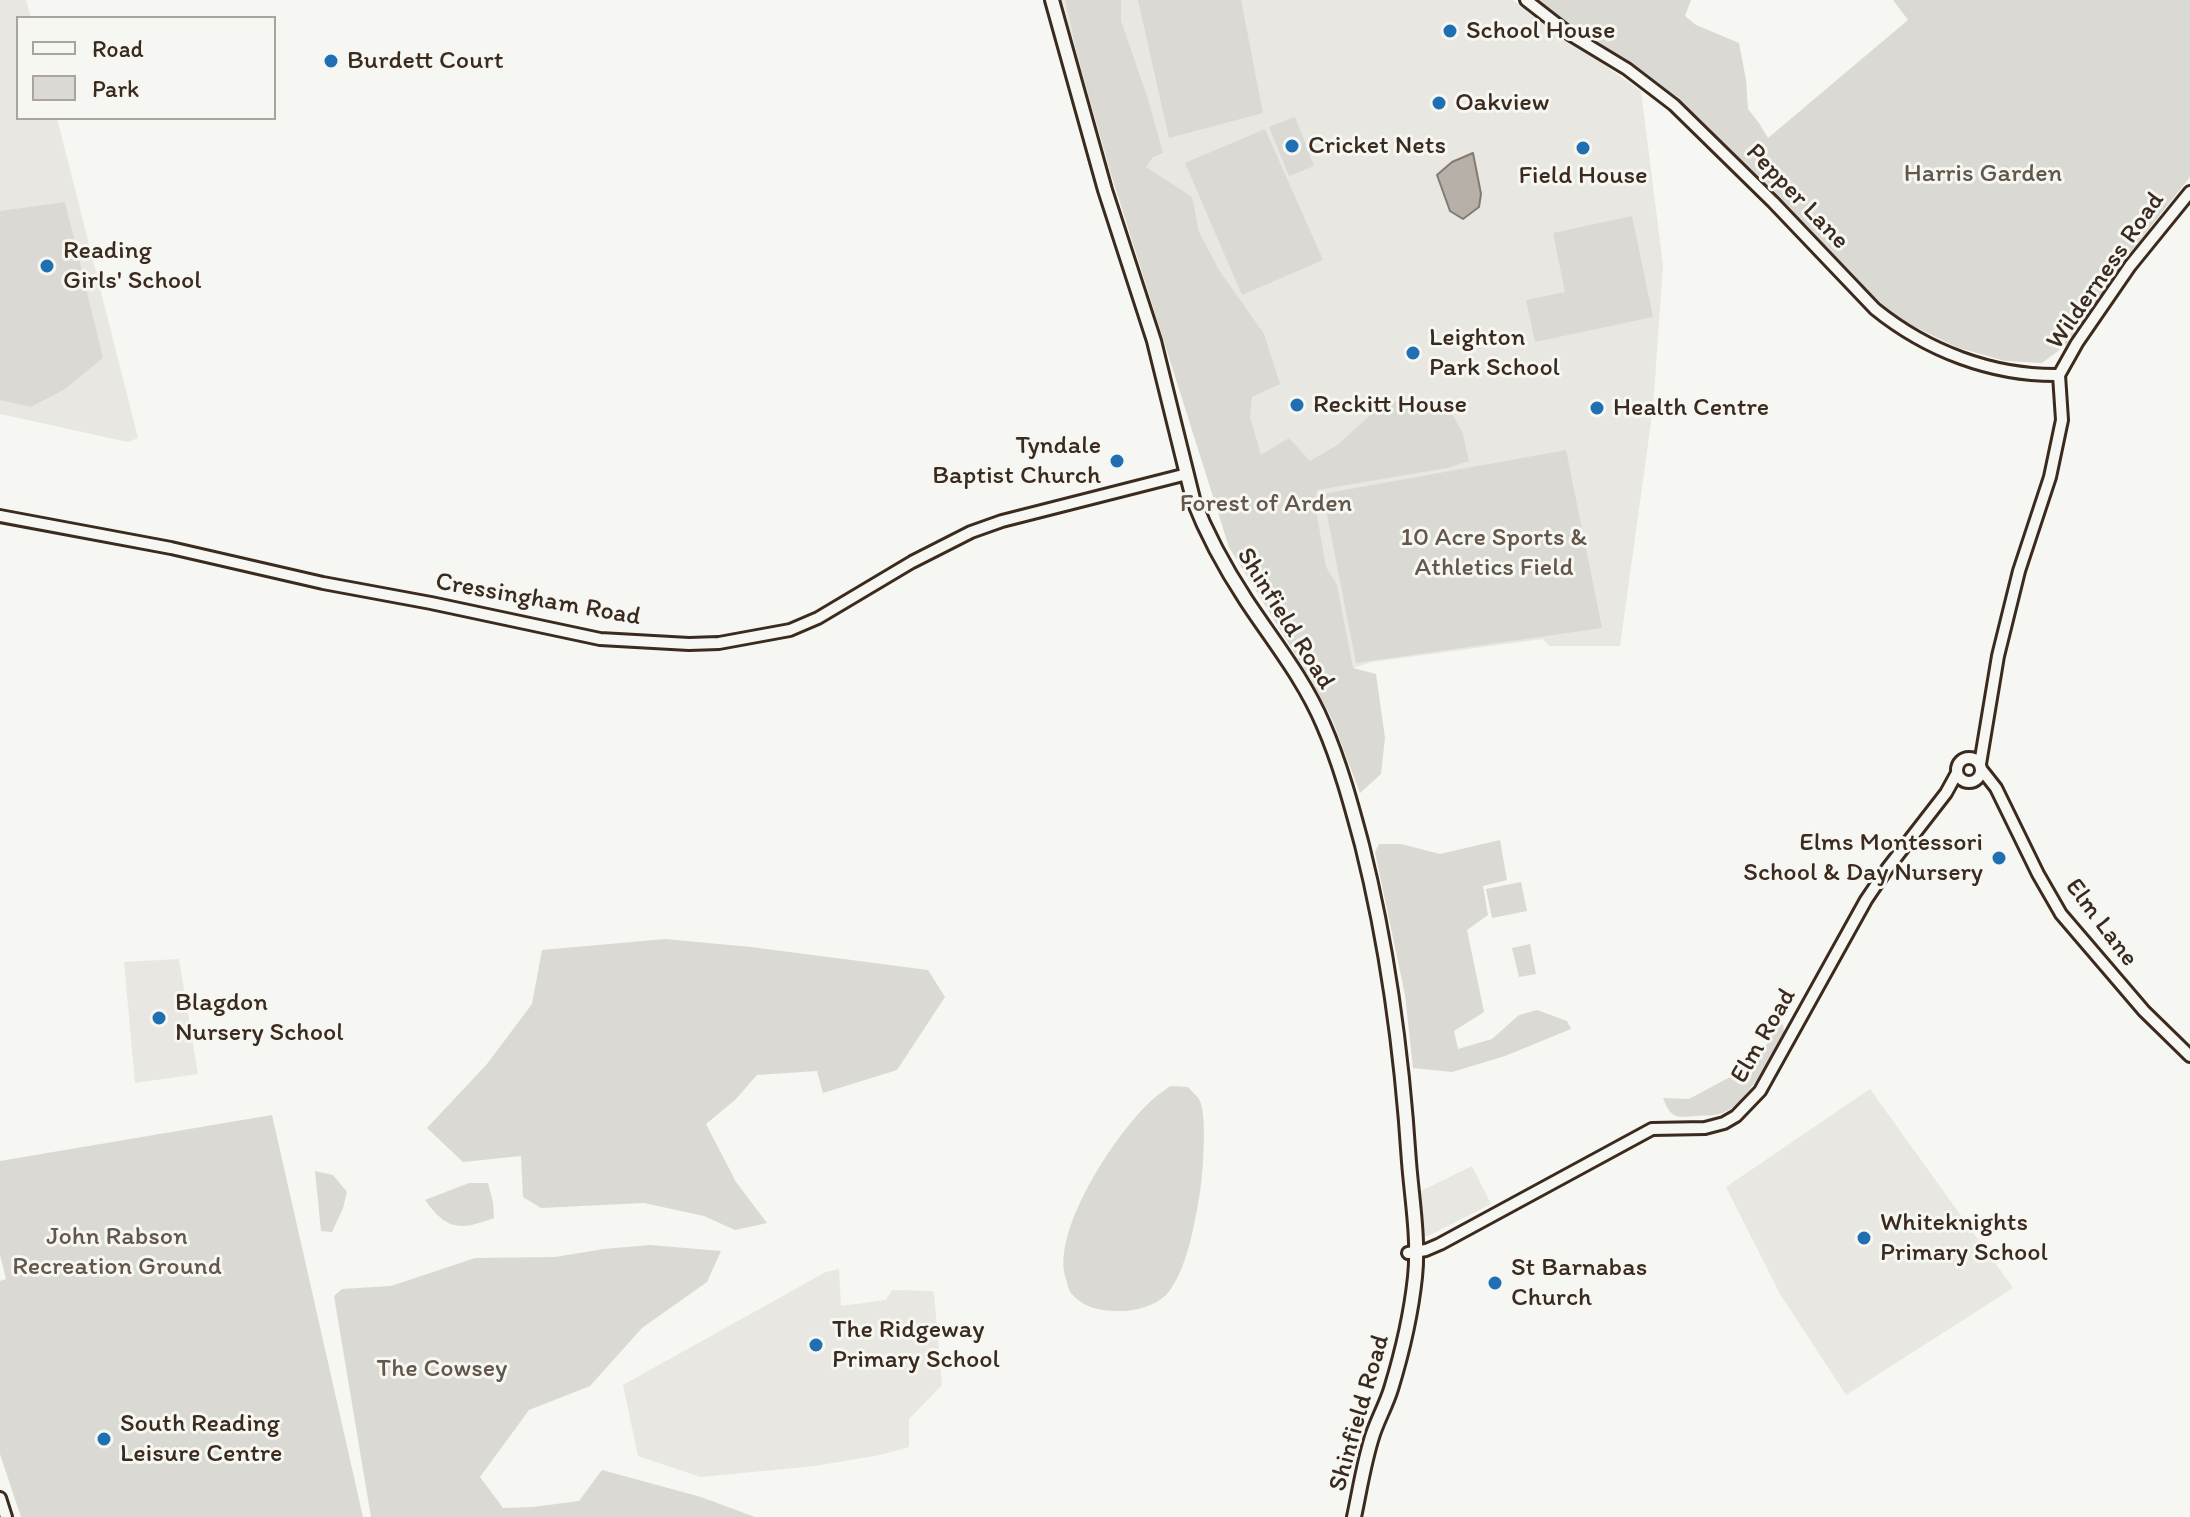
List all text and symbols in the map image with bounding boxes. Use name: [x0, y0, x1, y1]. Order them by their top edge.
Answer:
place label: School House: [1466, 15, 1615, 47]
legend: [16, 16, 276, 120]
marker: School House: [1441, 22, 1459, 40]
text: Road: [92, 34, 144, 63]
place label: Burdett Court: [347, 45, 503, 77]
marker: Burdett Court: [322, 52, 340, 70]
text: Park: [92, 74, 139, 103]
place label: Oakview: [1455, 87, 1550, 119]
marker: Oakview: [1430, 94, 1448, 112]
place label: Cricket Nets: [1308, 130, 1446, 162]
marker: Cricket Nets: [1283, 137, 1301, 155]
street label: Pepper Lane: [1739, 138, 1855, 256]
marker: Field House: [1574, 139, 1592, 157]
park label: Harris Garden: [1904, 158, 2062, 190]
place label: Field House: [1518, 160, 1648, 192]
street label: Wilderness Road: [2040, 186, 2172, 356]
place label: Reading Girls' School: [63, 235, 202, 296]
marker: Reading Girls' School: [38, 257, 56, 275]
place label: Leighton Park School: [1429, 322, 1560, 384]
marker: Leighton Park School: [1404, 344, 1422, 362]
place label: Reckitt House: [1313, 389, 1467, 421]
place label: Health Centre: [1613, 392, 1769, 424]
marker: Reckitt House: [1288, 396, 1306, 414]
marker: Health Centre: [1588, 399, 1606, 417]
place label: Tyndale Baptist Church: [932, 430, 1101, 492]
marker: Tyndale Baptist Church: [1108, 452, 1126, 470]
park label: Forest of Arden: [1180, 488, 1352, 520]
park label: 10 Acre Sports & Athletics Field: [1401, 522, 1587, 584]
street label: Shinfield Road: [1229, 542, 1341, 696]
street label: Cressingham Road: [433, 567, 643, 633]
place label: Elms Montessori School & Day Nursery: [1743, 827, 1983, 888]
marker: Elms Montessori School & Day Nursery: [1990, 849, 2008, 867]
street label: Elm Lane: [2058, 873, 2144, 973]
street label: Elm Road: [1724, 983, 1804, 1089]
place label: Blagdon Nursery School: [175, 987, 344, 1048]
marker: Blagdon Nursery School: [150, 1009, 168, 1027]
place label: Whiteknights Primary School: [1880, 1207, 2048, 1268]
park label: John Rabson Recreation Ground: [12, 1221, 222, 1282]
marker: Whiteknights Primary School: [1855, 1229, 1873, 1247]
place label: St Barnabas Church: [1511, 1252, 1647, 1314]
marker: St Barnabas Church: [1486, 1274, 1504, 1292]
place label: The Ridgeway Primary School: [832, 1314, 1000, 1376]
street label: Shinfield Road: [1323, 1331, 1397, 1495]
marker: The Ridgeway Primary School: [807, 1336, 825, 1354]
park label: The Cowsey: [377, 1353, 507, 1385]
place label: South Reading Leisure Centre: [120, 1408, 282, 1470]
marker: South Reading Leisure Centre: [95, 1430, 113, 1448]

